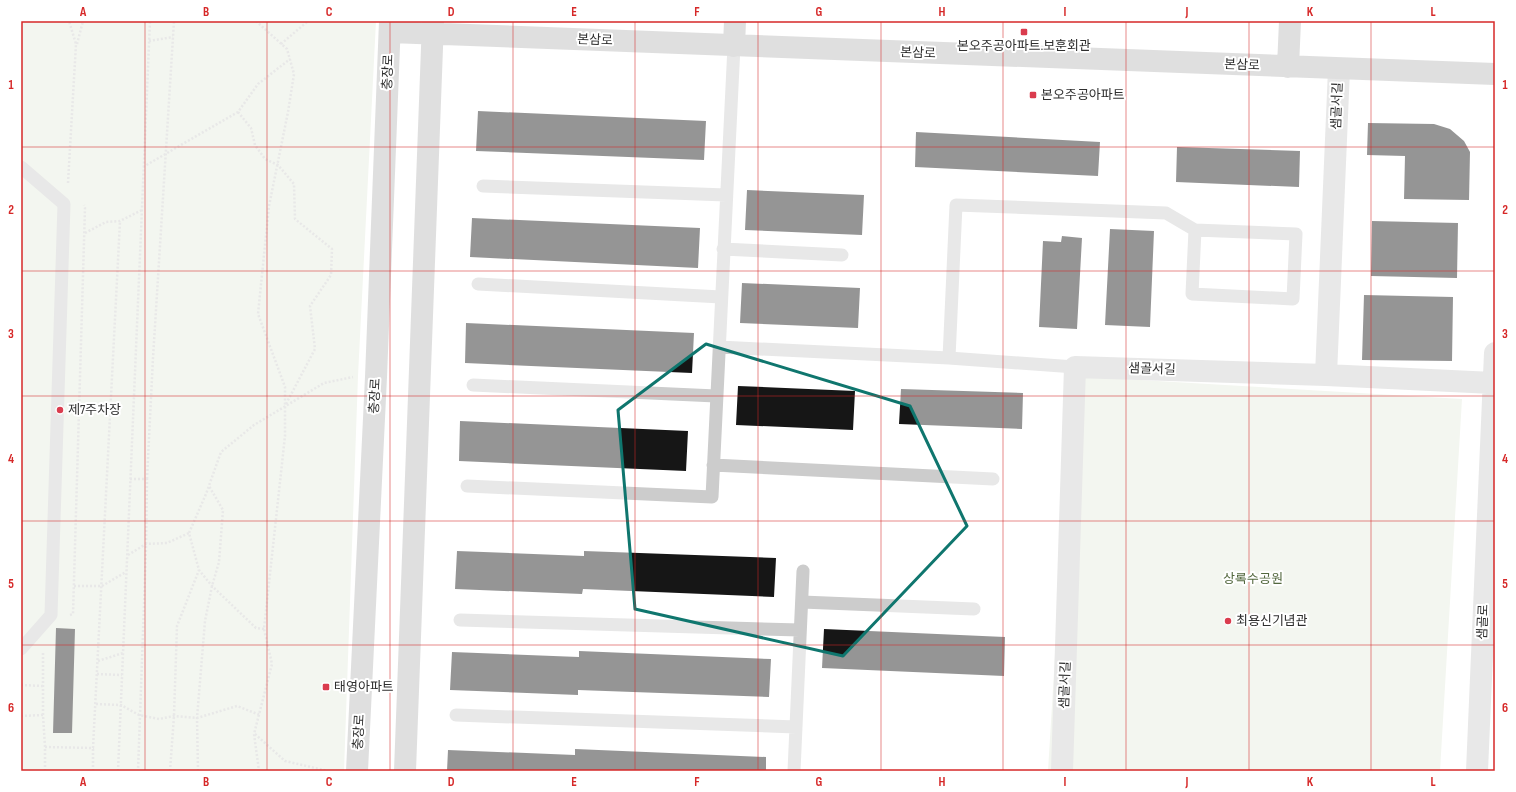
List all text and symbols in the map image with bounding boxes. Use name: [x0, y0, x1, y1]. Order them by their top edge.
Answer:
text: A: [79, 4, 87, 20]
text: B: [203, 4, 209, 20]
text: C: [326, 4, 333, 20]
text: D: [448, 4, 455, 20]
text: E: [571, 4, 577, 20]
text: F: [694, 4, 700, 20]
text: G: [816, 4, 823, 20]
text: H: [939, 4, 946, 20]
text: I: [1064, 4, 1067, 20]
text: J: [1185, 4, 1189, 20]
text: K: [1307, 4, 1314, 20]
text: L: [1430, 4, 1436, 20]
marker: 본오주공아파트.보훈회관: [1019, 27, 1029, 37]
street label: 본삼로: [577, 31, 613, 49]
place label: 본오주공아파트.보훈회관: [957, 38, 1091, 54]
street label: 본삼로: [900, 44, 936, 62]
street label: 충장로: [379, 54, 397, 90]
street label: 본삼로: [1224, 56, 1260, 74]
text: 1: [8, 77, 14, 93]
text: 1: [1502, 77, 1508, 93]
street label: 샘골서길: [1328, 82, 1346, 130]
place label: 본오주공아파트: [1041, 87, 1125, 103]
marker: 본오주공아파트: [1028, 90, 1038, 100]
text: 2: [8, 202, 14, 218]
text: 2: [1502, 202, 1508, 218]
text: 3: [8, 326, 14, 342]
text: 3: [1502, 326, 1508, 342]
street label: 샘골서길: [1128, 360, 1176, 378]
street label: 충장로: [366, 378, 384, 414]
place label: 제7주차장: [68, 402, 121, 418]
marker: 제7주차장: [55, 405, 65, 415]
text: 4: [8, 451, 14, 467]
text: 4: [1502, 451, 1508, 467]
park label: 상록수공원: [1223, 571, 1283, 587]
text: 5: [8, 576, 14, 592]
text: 5: [1502, 576, 1508, 592]
street label: 샘골로: [1474, 604, 1492, 640]
place label: 최용신기념관: [1236, 613, 1308, 629]
marker: 최용신기념관: [1223, 616, 1233, 626]
street label: 샘골서길: [1056, 661, 1074, 709]
place label: 태영아파트: [334, 679, 394, 695]
marker: 태영아파트: [321, 682, 331, 692]
text: 6: [8, 700, 14, 716]
text: 6: [1502, 700, 1508, 716]
street label: 충장로: [350, 714, 368, 750]
text: A: [79, 774, 87, 790]
text: B: [203, 774, 209, 790]
text: C: [326, 774, 333, 790]
text: D: [448, 774, 455, 790]
text: E: [571, 774, 577, 790]
text: F: [694, 774, 700, 790]
text: G: [816, 774, 823, 790]
text: H: [939, 774, 946, 790]
text: I: [1064, 774, 1067, 790]
text: J: [1185, 774, 1189, 790]
text: K: [1307, 774, 1314, 790]
text: L: [1430, 774, 1436, 790]

